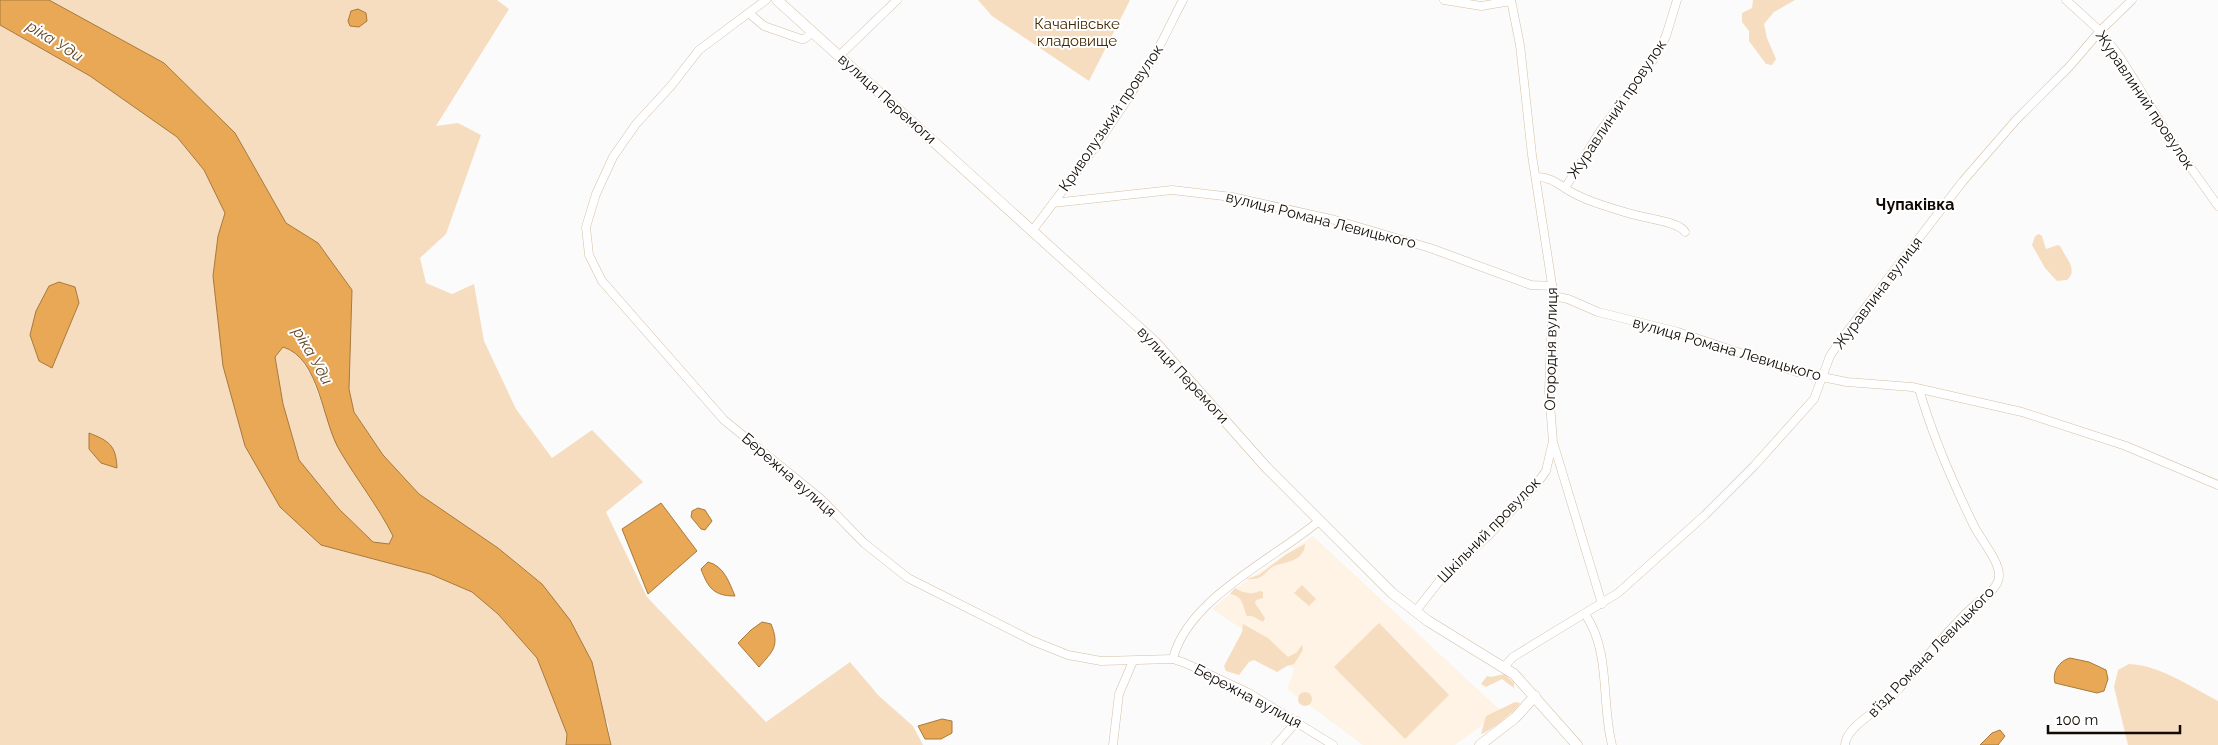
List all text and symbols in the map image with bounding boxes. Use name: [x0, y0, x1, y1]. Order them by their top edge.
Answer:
park label: Качанівське кладовище: [1034, 15, 1120, 50]
water label: ріка Уди: [23, 16, 87, 66]
street label: Журавлиний провулок: [2092, 27, 2198, 173]
street label: Журавлиний провулок: [1564, 36, 1670, 182]
street label: Криволузький провулок: [1055, 41, 1167, 195]
street label: вулиця Перемоги: [834, 50, 940, 148]
street label: вулиця Романа Левицького: [1224, 188, 1418, 252]
district label: Чупаківка: [1876, 195, 1954, 214]
street label: Журавлина вулиця: [1830, 233, 1926, 353]
street label: Огородня вулиця: [1541, 287, 1561, 411]
street label: вулиця Романа Левицького: [1631, 313, 1824, 385]
water label: ріка Уди: [289, 323, 337, 388]
street label: вулиця Перемоги: [1133, 323, 1233, 427]
street label: Бережна вулиця: [738, 429, 840, 521]
street label: Шкільний провулок: [1434, 473, 1544, 586]
street label: в’їзд Романа Левицького: [1864, 583, 1998, 721]
street label: Бережна вулиця: [1191, 660, 1305, 732]
scale bar: [2048, 702, 2180, 734]
text: 100 m: [2056, 711, 2098, 729]

